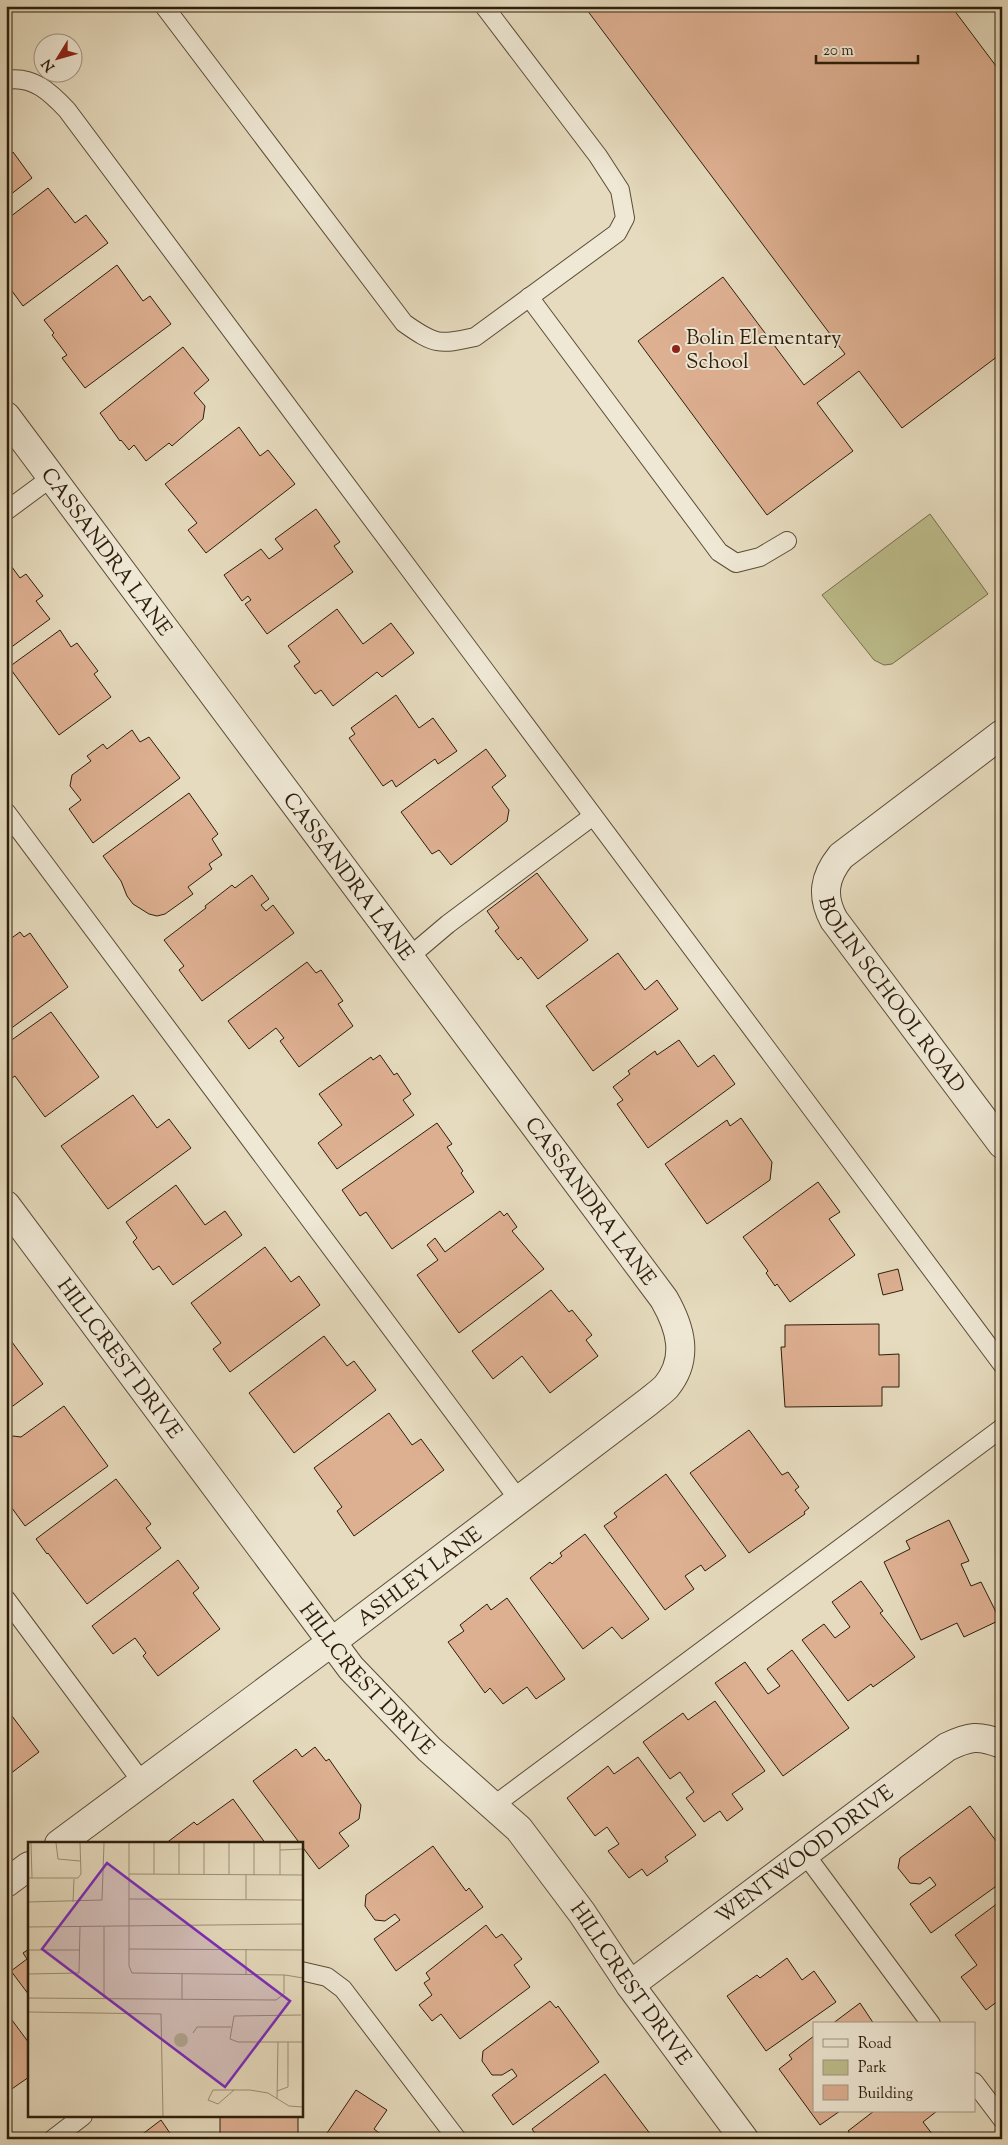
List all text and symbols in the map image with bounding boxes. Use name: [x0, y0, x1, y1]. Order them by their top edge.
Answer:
north arrow: [32, 32, 82, 82]
scale bar: [816, 32, 918, 64]
text: 20 m: [823, 41, 854, 62]
text: N: [38, 54, 61, 75]
place label: Bolin Elementary School: [686, 324, 842, 378]
marker: Bolin Elementary School: [670, 343, 682, 355]
street label: CASSANDRA LANE: [33, 462, 178, 644]
street label: CASSANDRA LANE: [275, 787, 420, 968]
street label: BOLIN SCHOOL ROAD: [809, 894, 972, 1100]
street label: CASSANDRA LANE: [517, 1112, 662, 1293]
street label: HILLCREST DRIVE: [49, 1273, 189, 1446]
street label: ASHLEY LANE: [351, 1520, 489, 1635]
street label: HILLCREST DRIVE: [291, 1598, 441, 1763]
street label: WENTWOOD DRIVE: [710, 1779, 901, 1932]
inset map: [28, 1842, 302, 2118]
street label: HILLCREST DRIVE: [562, 1896, 698, 2073]
legend: [813, 2022, 976, 2112]
text: Road: [858, 2034, 892, 2055]
text: Park: [858, 2058, 887, 2079]
text: Building: [858, 2084, 913, 2105]

